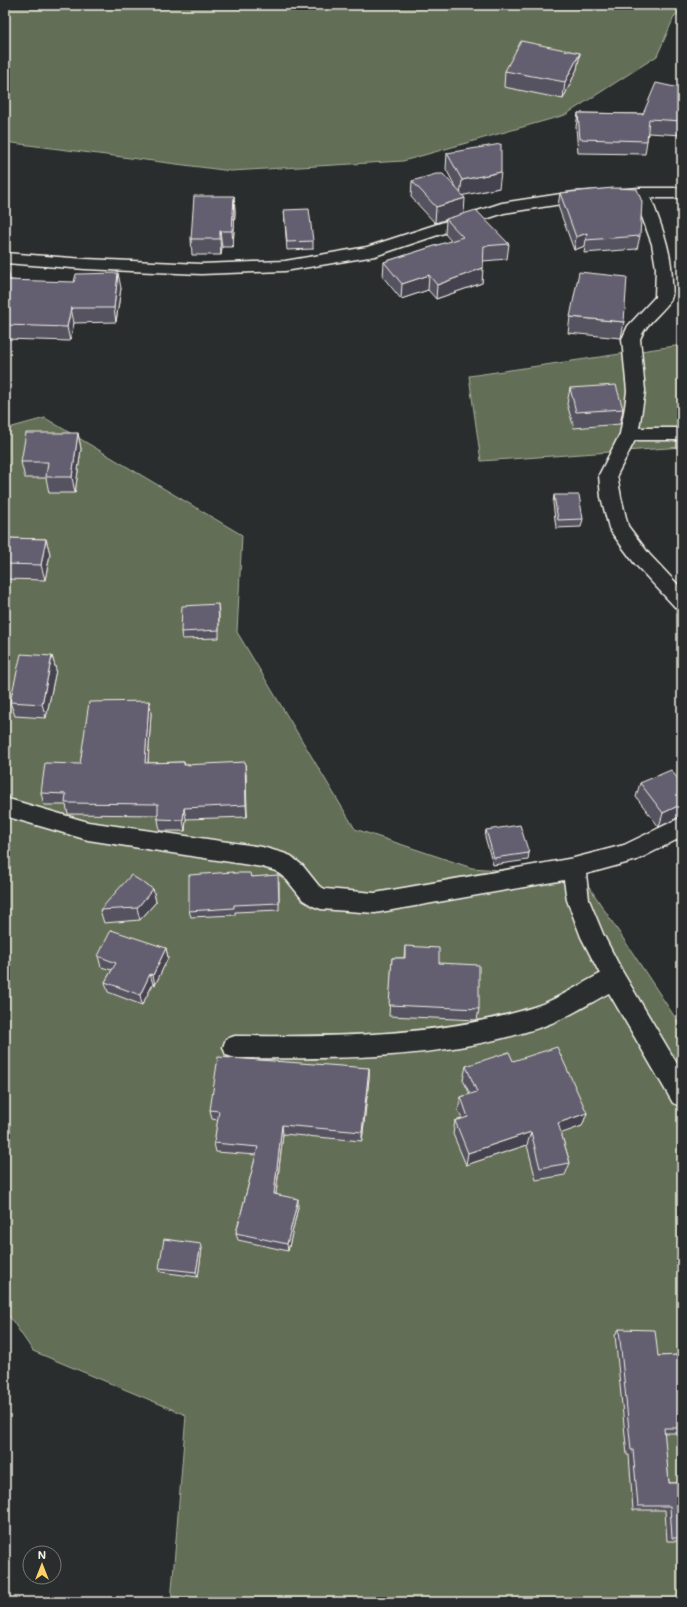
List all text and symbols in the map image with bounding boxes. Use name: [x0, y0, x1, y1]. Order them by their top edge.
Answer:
north arrow: [22, 1545, 62, 1585]
text: N: [38, 1547, 46, 1562]

